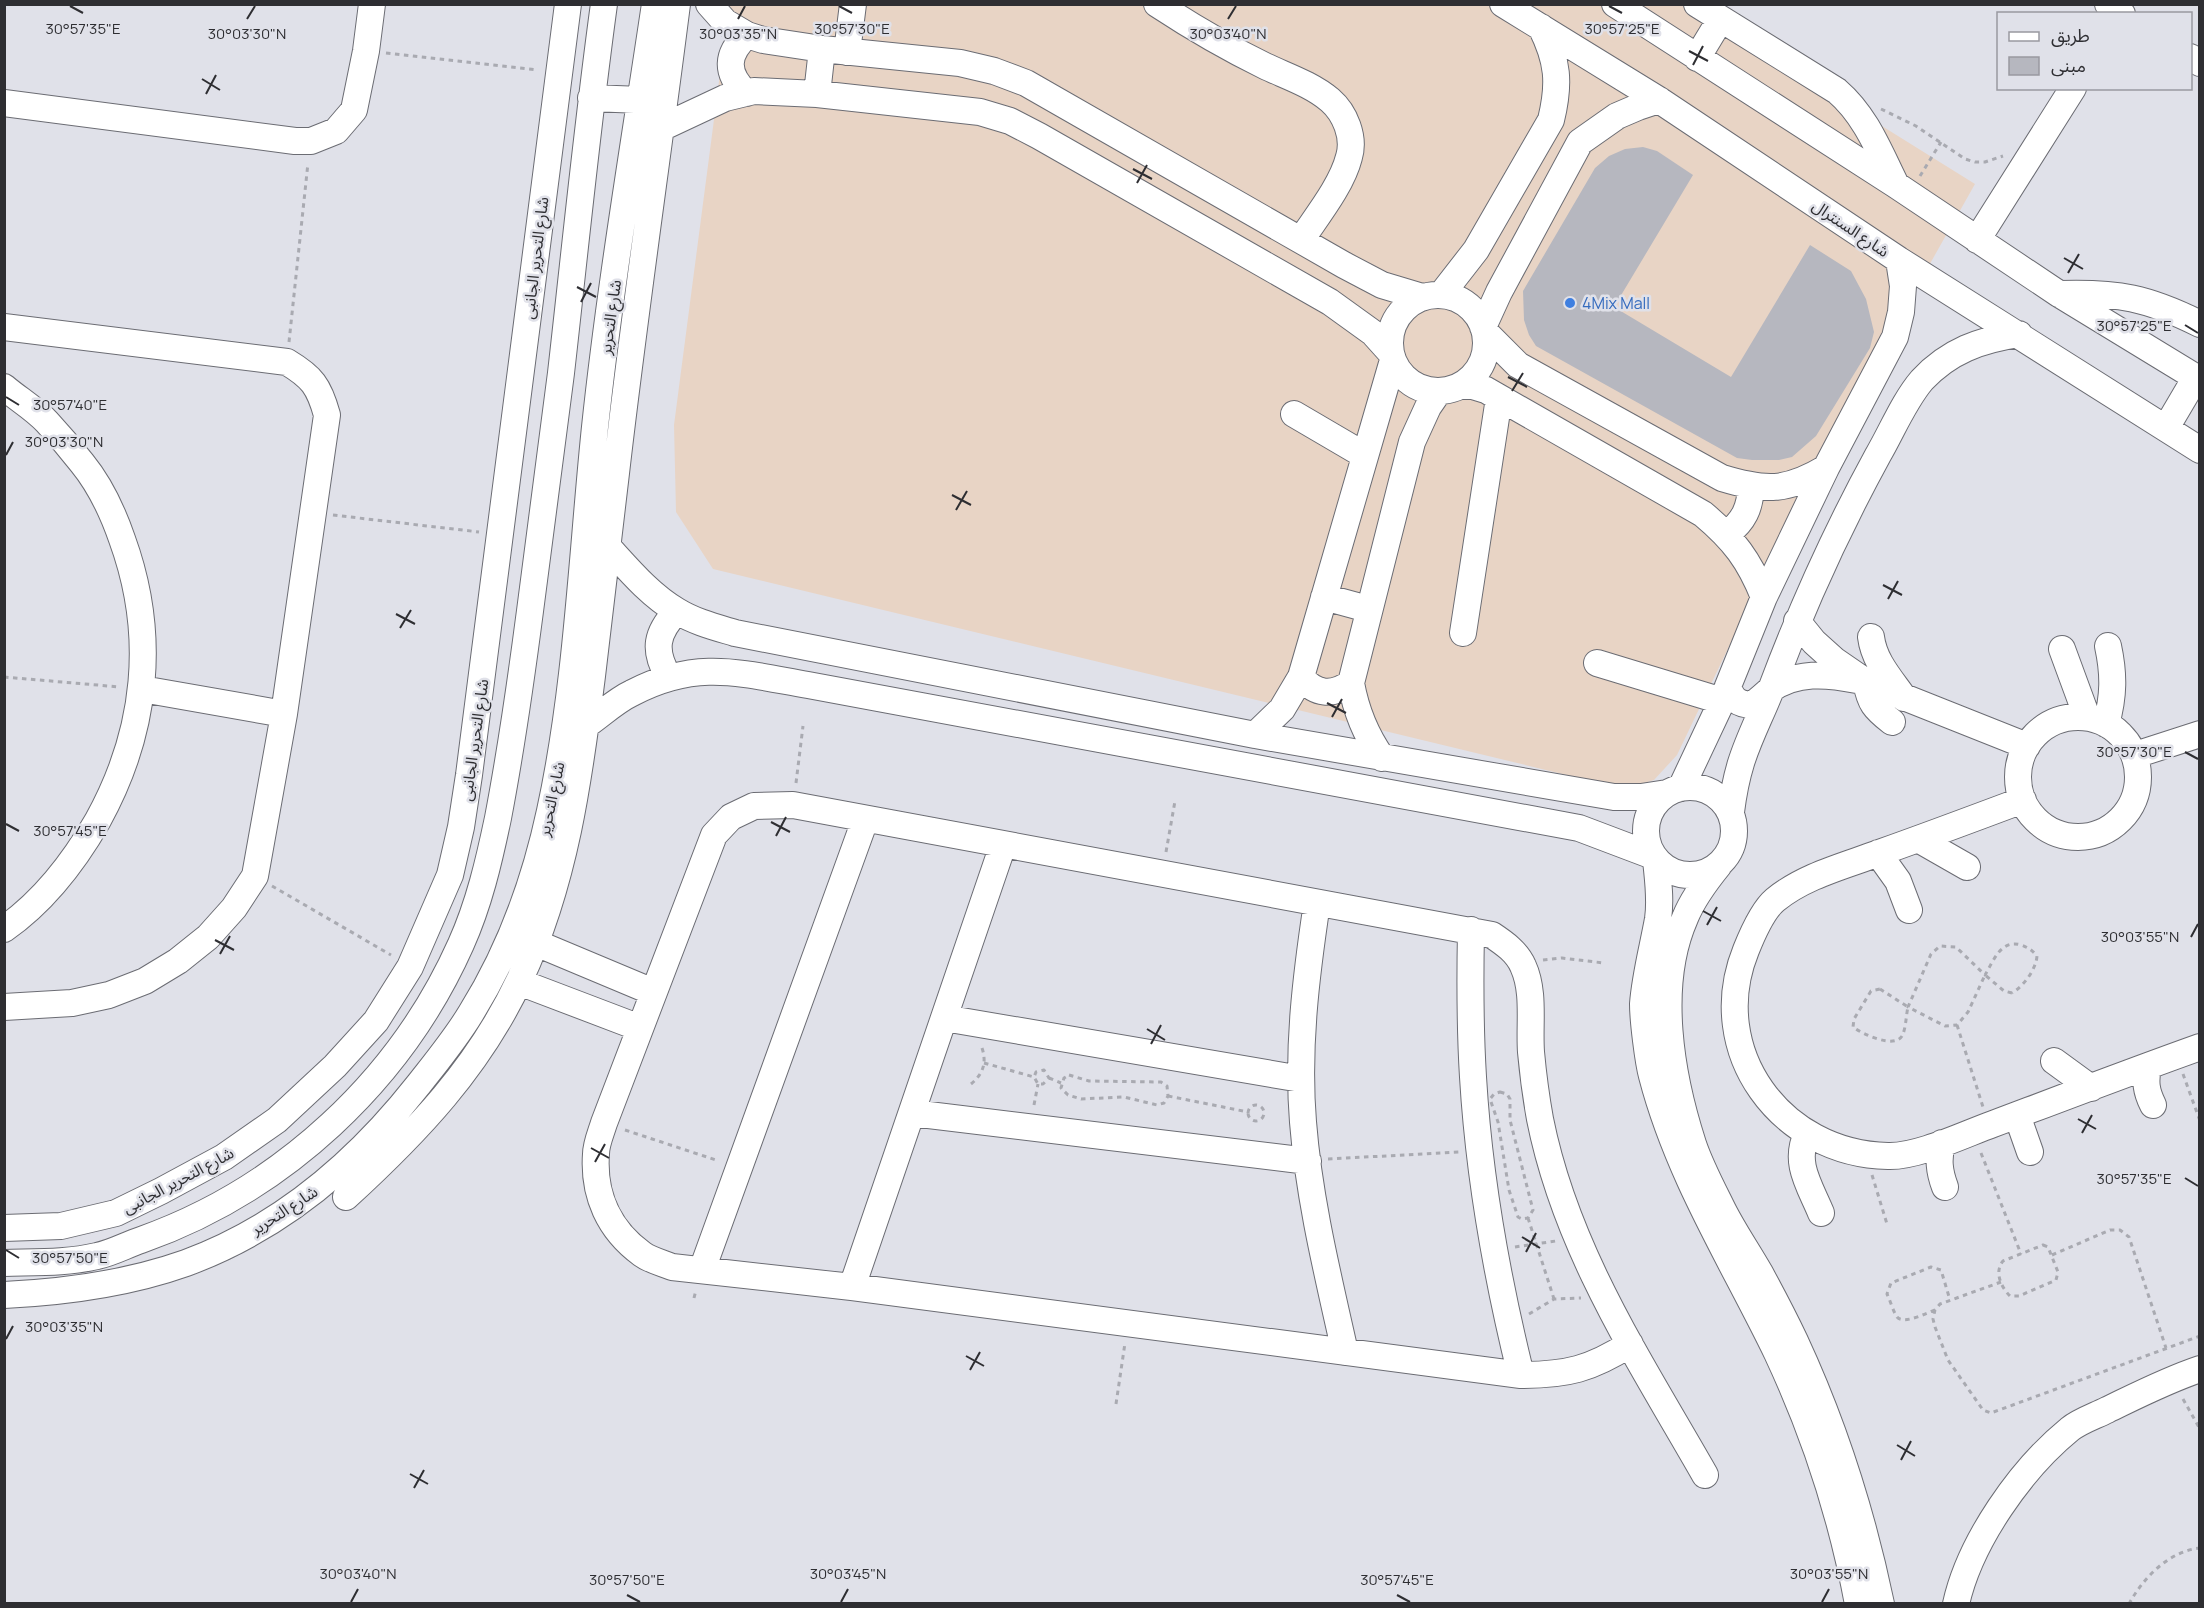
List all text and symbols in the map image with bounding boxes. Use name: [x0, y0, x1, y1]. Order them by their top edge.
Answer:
legend: [1997, 12, 2192, 90]
text: 30°57'35"E: [46, 18, 120, 39]
text: 30°57'30"E: [814, 18, 890, 39]
text: 30°57'25"E: [1584, 18, 1660, 39]
text: 30°03'30"N: [208, 23, 286, 44]
text: 30°03'35"N: [699, 23, 777, 44]
text: 30°03'40"N: [1189, 23, 1267, 44]
text: طريق: [2051, 23, 2090, 47]
text: مبنى: [2051, 53, 2086, 77]
street label: شارع السنترال: [1807, 194, 1894, 263]
street label: شارع التحرير الجانبى: [517, 196, 555, 321]
street label: شارع التحرير: [594, 278, 628, 357]
place label: 4Mix Mall: [1582, 292, 1650, 314]
marker: 4Mix Mall: [1563, 296, 1577, 310]
text: 30°57'25"E: [2096, 315, 2172, 336]
text: 30°57'40"E: [33, 394, 107, 415]
text: 30°03'30"N: [25, 431, 103, 452]
street label: شارع التحرير الجانبى: [455, 678, 495, 803]
text: 30°57'30"E: [2096, 741, 2172, 762]
street label: شارع التحرير: [532, 760, 572, 840]
text: 30°57'45"E: [33, 820, 107, 841]
text: 30°03'55"N: [2101, 926, 2179, 947]
street label: شارع التحرير الجانبى: [119, 1141, 238, 1220]
text: 30°57'35"E: [2097, 1168, 2171, 1189]
street label: شارع التحرير: [246, 1180, 323, 1242]
text: 30°57'50"E: [32, 1247, 108, 1268]
text: 30°03'35"N: [25, 1316, 103, 1337]
text: 30°03'40"N: [319, 1563, 397, 1584]
text: 30°03'45"N: [810, 1563, 886, 1584]
text: 30°03'55"N: [1790, 1563, 1868, 1584]
text: 30°57'50"E: [589, 1569, 665, 1590]
text: 30°57'45"E: [1360, 1569, 1434, 1590]

